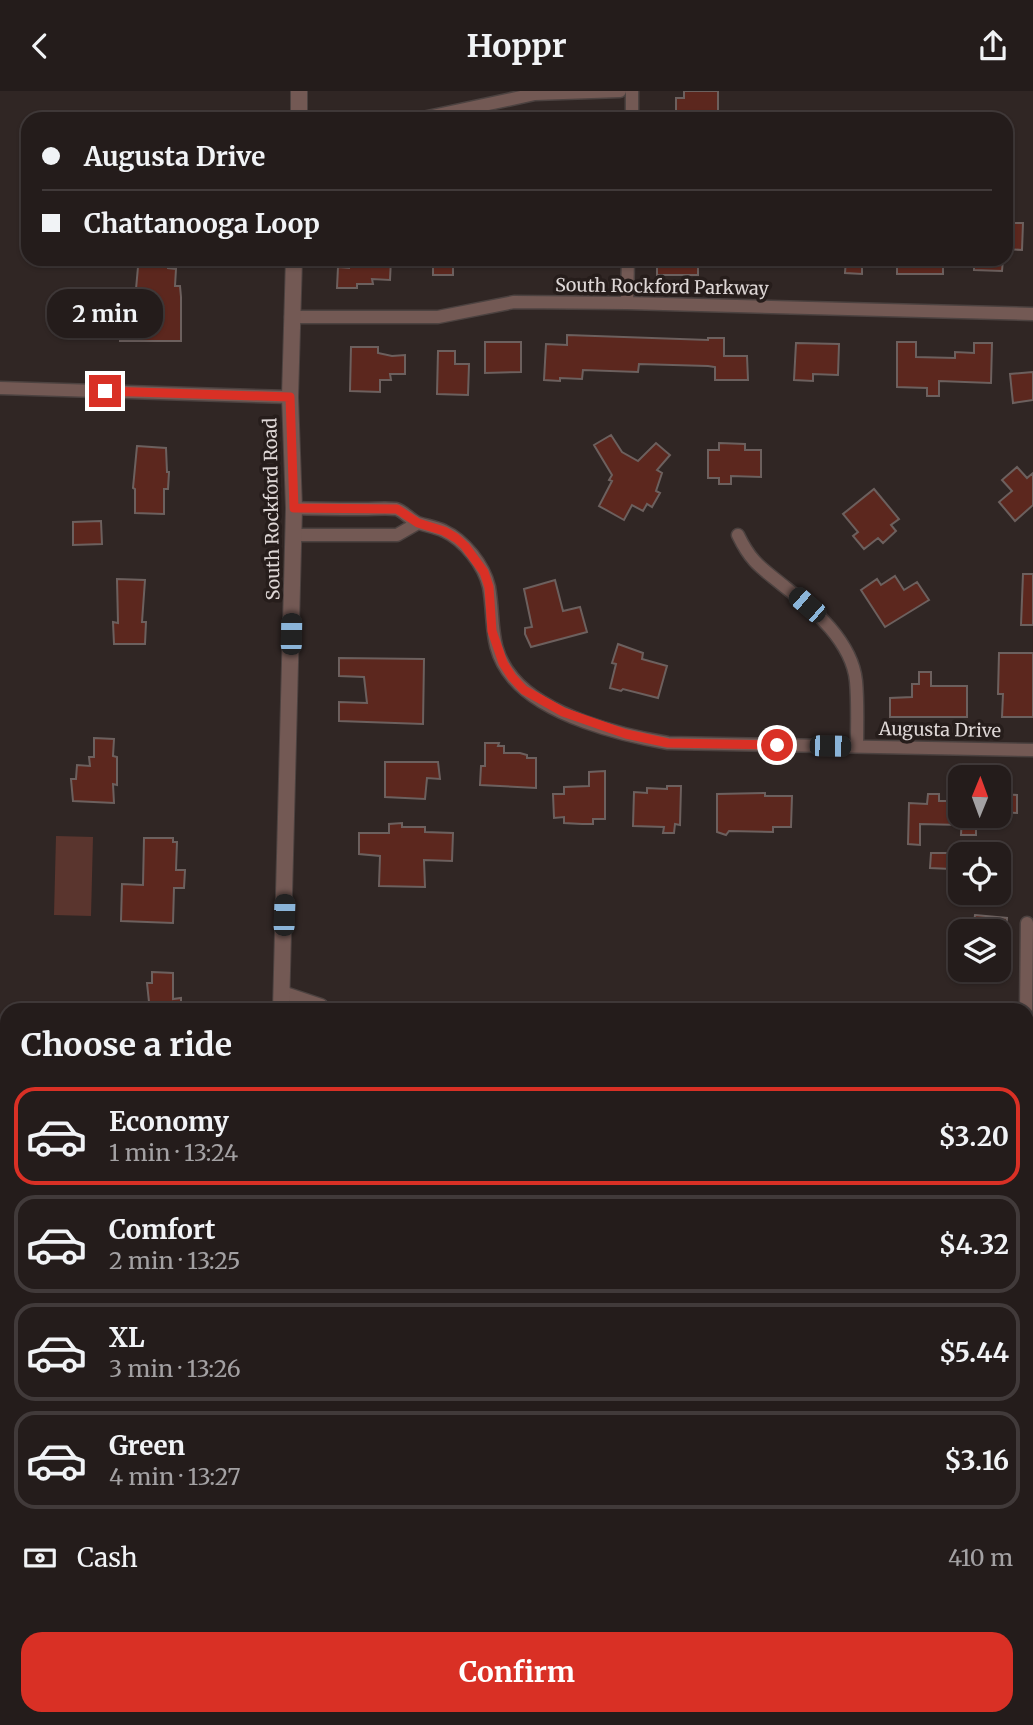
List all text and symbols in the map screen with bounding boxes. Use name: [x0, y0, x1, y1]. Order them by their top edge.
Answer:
text: Hoppr: [466, 26, 567, 66]
icon: back: [21, 27, 59, 65]
icon: share: [974, 27, 1012, 65]
text: Augusta Drive: [84, 140, 265, 173]
text: Chattanooga Loop: [84, 207, 320, 240]
street label: South Rockford Parkway: [555, 273, 770, 300]
callout: 2 min: [47, 289, 163, 338]
text: 2 min: [72, 299, 138, 328]
route end: [89, 375, 121, 407]
street label: South Rockford Road: [258, 417, 285, 601]
car: [785, 583, 830, 627]
car: [281, 613, 302, 655]
street label: Augusta Drive: [878, 717, 1001, 742]
route start: [761, 729, 793, 761]
car: [809, 735, 852, 757]
north arrow: [948, 765, 1012, 828]
map controls: [948, 765, 1011, 982]
button: locate: [948, 842, 1011, 905]
car: [273, 894, 296, 936]
button: layers: [948, 919, 1011, 982]
text: Choose a ride: [21, 1025, 232, 1065]
icon: car: [25, 1105, 88, 1168]
text: Economy: [109, 1105, 229, 1138]
text: $3.20: [938, 1120, 1009, 1153]
text: 1 min · 13:24: [109, 1138, 238, 1167]
icon: car: [25, 1213, 88, 1276]
text: Comfort: [109, 1213, 215, 1246]
text: $4.32: [939, 1228, 1009, 1261]
text: 2 min · 13:25: [109, 1246, 241, 1275]
icon: car: [25, 1321, 88, 1384]
text: XL: [109, 1321, 145, 1354]
text: $5.44: [939, 1336, 1009, 1369]
text: 3 min · 13:26: [109, 1354, 241, 1383]
icon: car: [25, 1429, 88, 1492]
text: Green: [109, 1429, 185, 1462]
text: $3.16: [944, 1444, 1009, 1477]
text: 4 min · 13:27: [109, 1462, 241, 1491]
icon: cash: [21, 1539, 59, 1577]
text: Cash: [77, 1541, 138, 1574]
text: 410 m: [948, 1543, 1013, 1572]
button: Confirm: [21, 1632, 1013, 1712]

